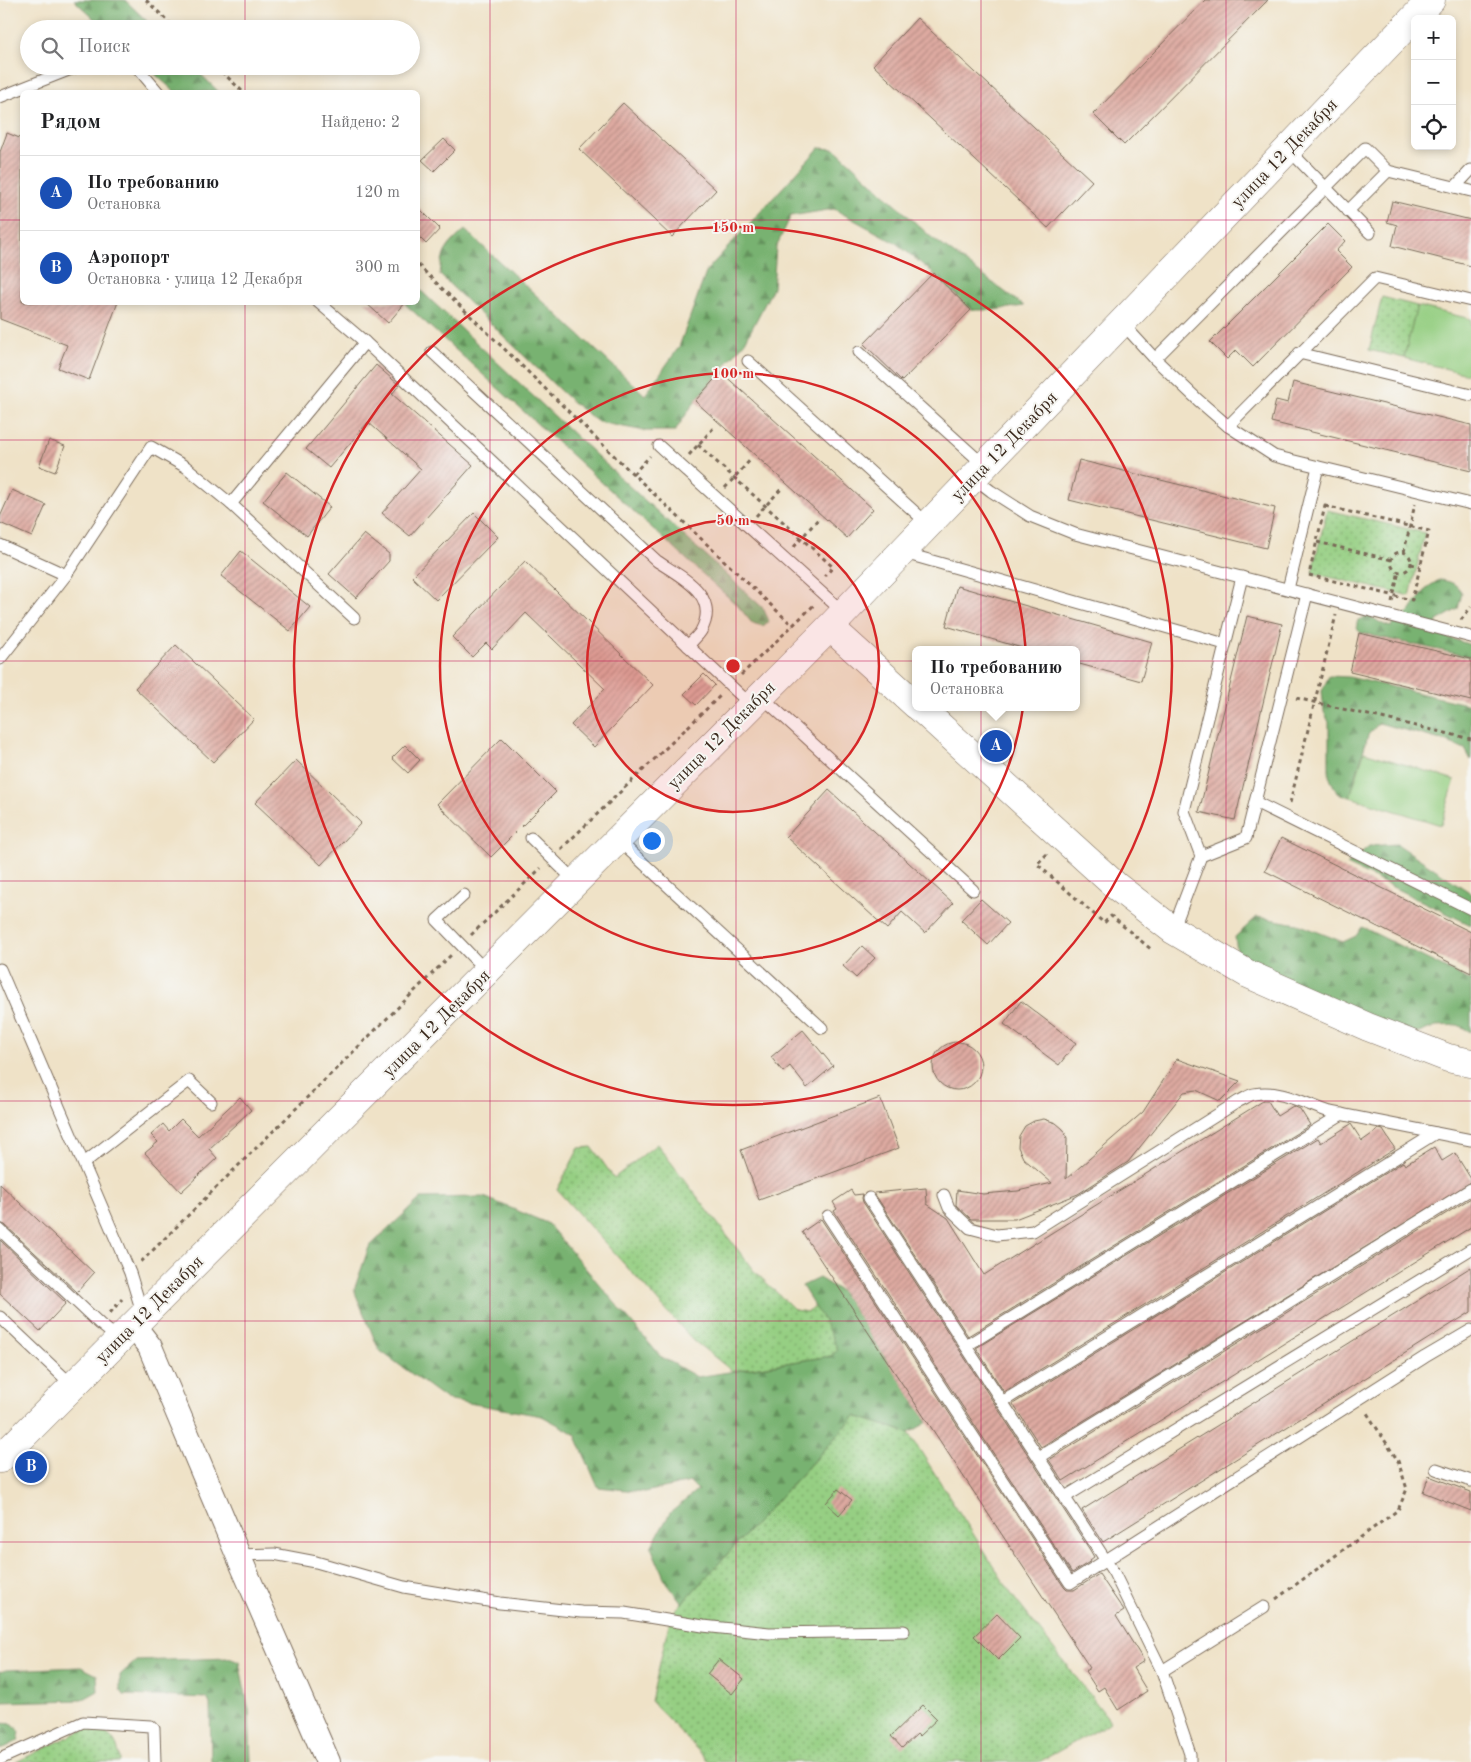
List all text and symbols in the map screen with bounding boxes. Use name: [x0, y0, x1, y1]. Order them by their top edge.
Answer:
map controls: [1411, 15, 1456, 150]
button: +: [1411, 15, 1456, 60]
search box: [20, 20, 420, 75]
icon: search: [38, 34, 66, 62]
text: Поиск: [78, 38, 130, 57]
button: −: [1411, 60, 1456, 105]
street label: улица 12 Декабря: [1228, 96, 1341, 212]
button: locate: [1411, 105, 1456, 150]
text: Рядом: [40, 112, 101, 133]
text: Найдено: 2: [321, 115, 400, 131]
text: По требованию: [87, 174, 219, 193]
text: A: [50, 185, 62, 201]
text: 120 m: [355, 185, 400, 201]
text: Остановка: [87, 197, 161, 213]
text: 150 m: [712, 221, 754, 236]
text: Аэропорт: [87, 249, 170, 268]
text: B: [50, 260, 62, 276]
text: 300 m: [355, 260, 400, 276]
text: Остановка · улица 12 Декабря: [87, 272, 303, 288]
text: 100 m: [712, 367, 754, 382]
street label: улица 12 Декабря: [948, 389, 1061, 505]
text: 50 m: [716, 514, 750, 529]
popup: [912, 646, 1080, 711]
centre of rings: [724, 657, 742, 675]
text: По требованию: [930, 659, 1062, 678]
street label: улица 12 Декабря: [664, 678, 779, 793]
text: Остановка: [930, 682, 1004, 698]
pin: A: [980, 727, 1012, 765]
your location: [639, 828, 665, 854]
street label: улица 12 Декабря: [379, 966, 494, 1081]
street label: улица 12 Декабря: [92, 1252, 207, 1367]
pin: B: [15, 1448, 47, 1486]

